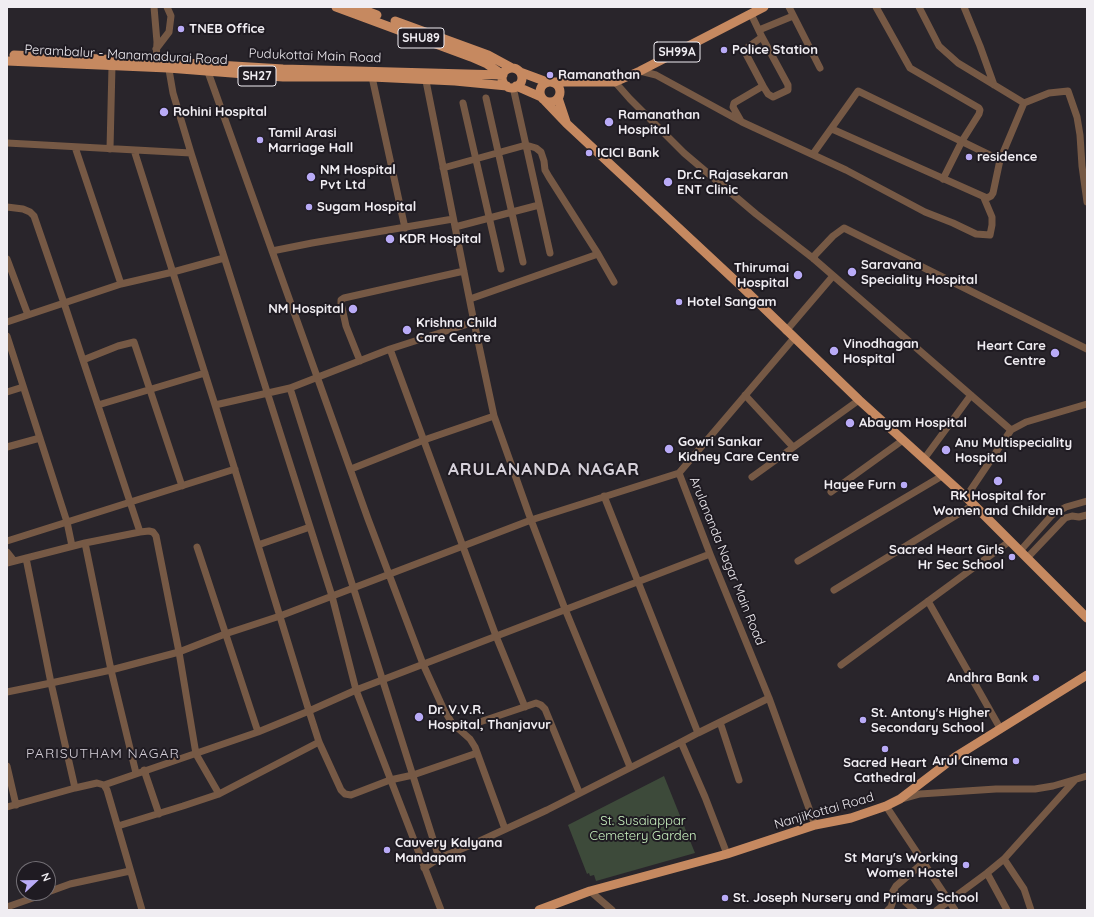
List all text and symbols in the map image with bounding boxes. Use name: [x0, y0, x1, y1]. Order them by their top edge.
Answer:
place label: TNEB Office: [189, 21, 265, 37]
marker: TNEB Office: [176, 24, 186, 34]
road number: SHU89: [398, 28, 444, 48]
street label: Perambalur - Manamadurai Road: [24, 42, 228, 68]
road number: SH99A: [654, 42, 700, 62]
place label: Police Station: [732, 42, 818, 58]
marker: Police Station: [719, 45, 729, 55]
street label: Pudukottai Main Road: [248, 46, 382, 66]
road number: SH27: [238, 66, 276, 86]
place label: Ramanathan: [558, 67, 640, 83]
marker: Ramanathan: [545, 70, 555, 80]
place label: Rohini Hospital: [173, 104, 267, 120]
marker: Rohini Hospital: [158, 106, 170, 118]
place label: Ramanathan Hospital: [618, 107, 700, 138]
marker: Ramanathan Hospital: [603, 116, 615, 128]
place label: Tamil Arasi Marriage Hall: [268, 125, 353, 156]
marker: Tamil Arasi Marriage Hall: [255, 135, 265, 145]
place label: ICICI Bank: [597, 145, 659, 161]
marker: ICICI Bank: [584, 148, 594, 158]
place label: residence: [977, 149, 1037, 165]
marker: residence: [964, 152, 974, 162]
place label: NM Hospital Pvt Ltd: [320, 162, 396, 193]
place label: Dr.C. Rajasekaran ENT Clinic: [677, 167, 788, 198]
marker: NM Hospital Pvt Ltd: [305, 171, 317, 183]
marker: Dr.C. Rajasekaran ENT Clinic: [662, 176, 674, 188]
place label: Sugam Hospital: [317, 199, 416, 215]
marker: Sugam Hospital: [304, 202, 314, 212]
place label: KDR Hospital: [399, 231, 481, 247]
marker: KDR Hospital: [384, 233, 396, 245]
place label: Saravana Speciality Hospital: [861, 257, 978, 288]
place label: Thirumai Hospital: [734, 260, 789, 291]
marker: Saravana Speciality Hospital: [846, 266, 858, 278]
marker: Thirumai Hospital: [792, 269, 804, 281]
place label: Hotel Sangam: [687, 294, 777, 310]
marker: Hotel Sangam: [674, 297, 684, 307]
place label: NM Hospital: [268, 301, 344, 317]
marker: NM Hospital: [347, 303, 359, 315]
place label: Krishna Child Care Centre: [416, 315, 497, 346]
marker: Krishna Child Care Centre: [401, 324, 413, 336]
place label: Vinodhagan Hospital: [843, 336, 919, 367]
place label: Heart Care Centre: [977, 338, 1046, 369]
marker: Vinodhagan Hospital: [828, 345, 840, 357]
marker: Heart Care Centre: [1049, 347, 1061, 359]
place label: Abayam Hospital: [859, 415, 967, 431]
marker: Abayam Hospital: [844, 417, 856, 429]
place label: Gowri Sankar Kidney Care Centre: [678, 434, 799, 465]
place label: Anu Multispeciality Hospital: [955, 435, 1072, 466]
marker: Gowri Sankar Kidney Care Centre: [663, 443, 675, 455]
marker: Anu Multispeciality Hospital: [940, 444, 952, 456]
district label: ARULANANDA NAGAR: [448, 460, 640, 480]
street label: Arulananda Nagar Main Road: [686, 474, 768, 648]
marker: RK Hospital for Women and Children: [992, 475, 1004, 487]
place label: Hayee Furn: [824, 477, 896, 493]
marker: Hayee Furn: [899, 480, 909, 490]
place label: RK Hospital for Women and Children: [933, 488, 1063, 519]
place label: Sacred Heart Girls Hr Sec School: [889, 542, 1004, 573]
marker: Sacred Heart Girls Hr Sec School: [1007, 552, 1017, 562]
place label: Andhra Bank: [947, 670, 1028, 686]
marker: Andhra Bank: [1031, 673, 1041, 683]
place label: Dr. V.V.R. Hospital, Thanjavur: [428, 702, 551, 733]
place label: St. Antony's Higher Secondary School: [871, 705, 990, 736]
marker: Dr. V.V.R. Hospital, Thanjavur: [413, 711, 425, 723]
marker: St. Antony's Higher Secondary School: [858, 715, 868, 725]
marker: Sacred Heart Cathedral: [880, 744, 890, 754]
district label: PARISUTHAM NAGAR: [26, 746, 180, 762]
place label: Arul Cinema: [932, 753, 1008, 769]
place label: Sacred Heart Cathedral: [843, 755, 927, 786]
marker: Arul Cinema: [1011, 756, 1021, 766]
street label: NanjiKottai Road: [772, 789, 876, 833]
park label: St. Susaiappar Cemetery Garden: [589, 813, 697, 844]
place label: Cauvery Kalyana Mandapam: [395, 835, 502, 866]
marker: Cauvery Kalyana Mandapam: [382, 845, 392, 855]
place label: St Mary's Working Women Hostel: [844, 850, 958, 881]
marker: St Mary's Working Women Hostel: [961, 860, 971, 870]
north arrow: [16, 861, 56, 901]
text: N: [38, 871, 54, 883]
place label: St. Joseph Nursery and Primary School: [733, 890, 978, 906]
marker: St. Joseph Nursery and Primary School: [720, 893, 730, 903]

